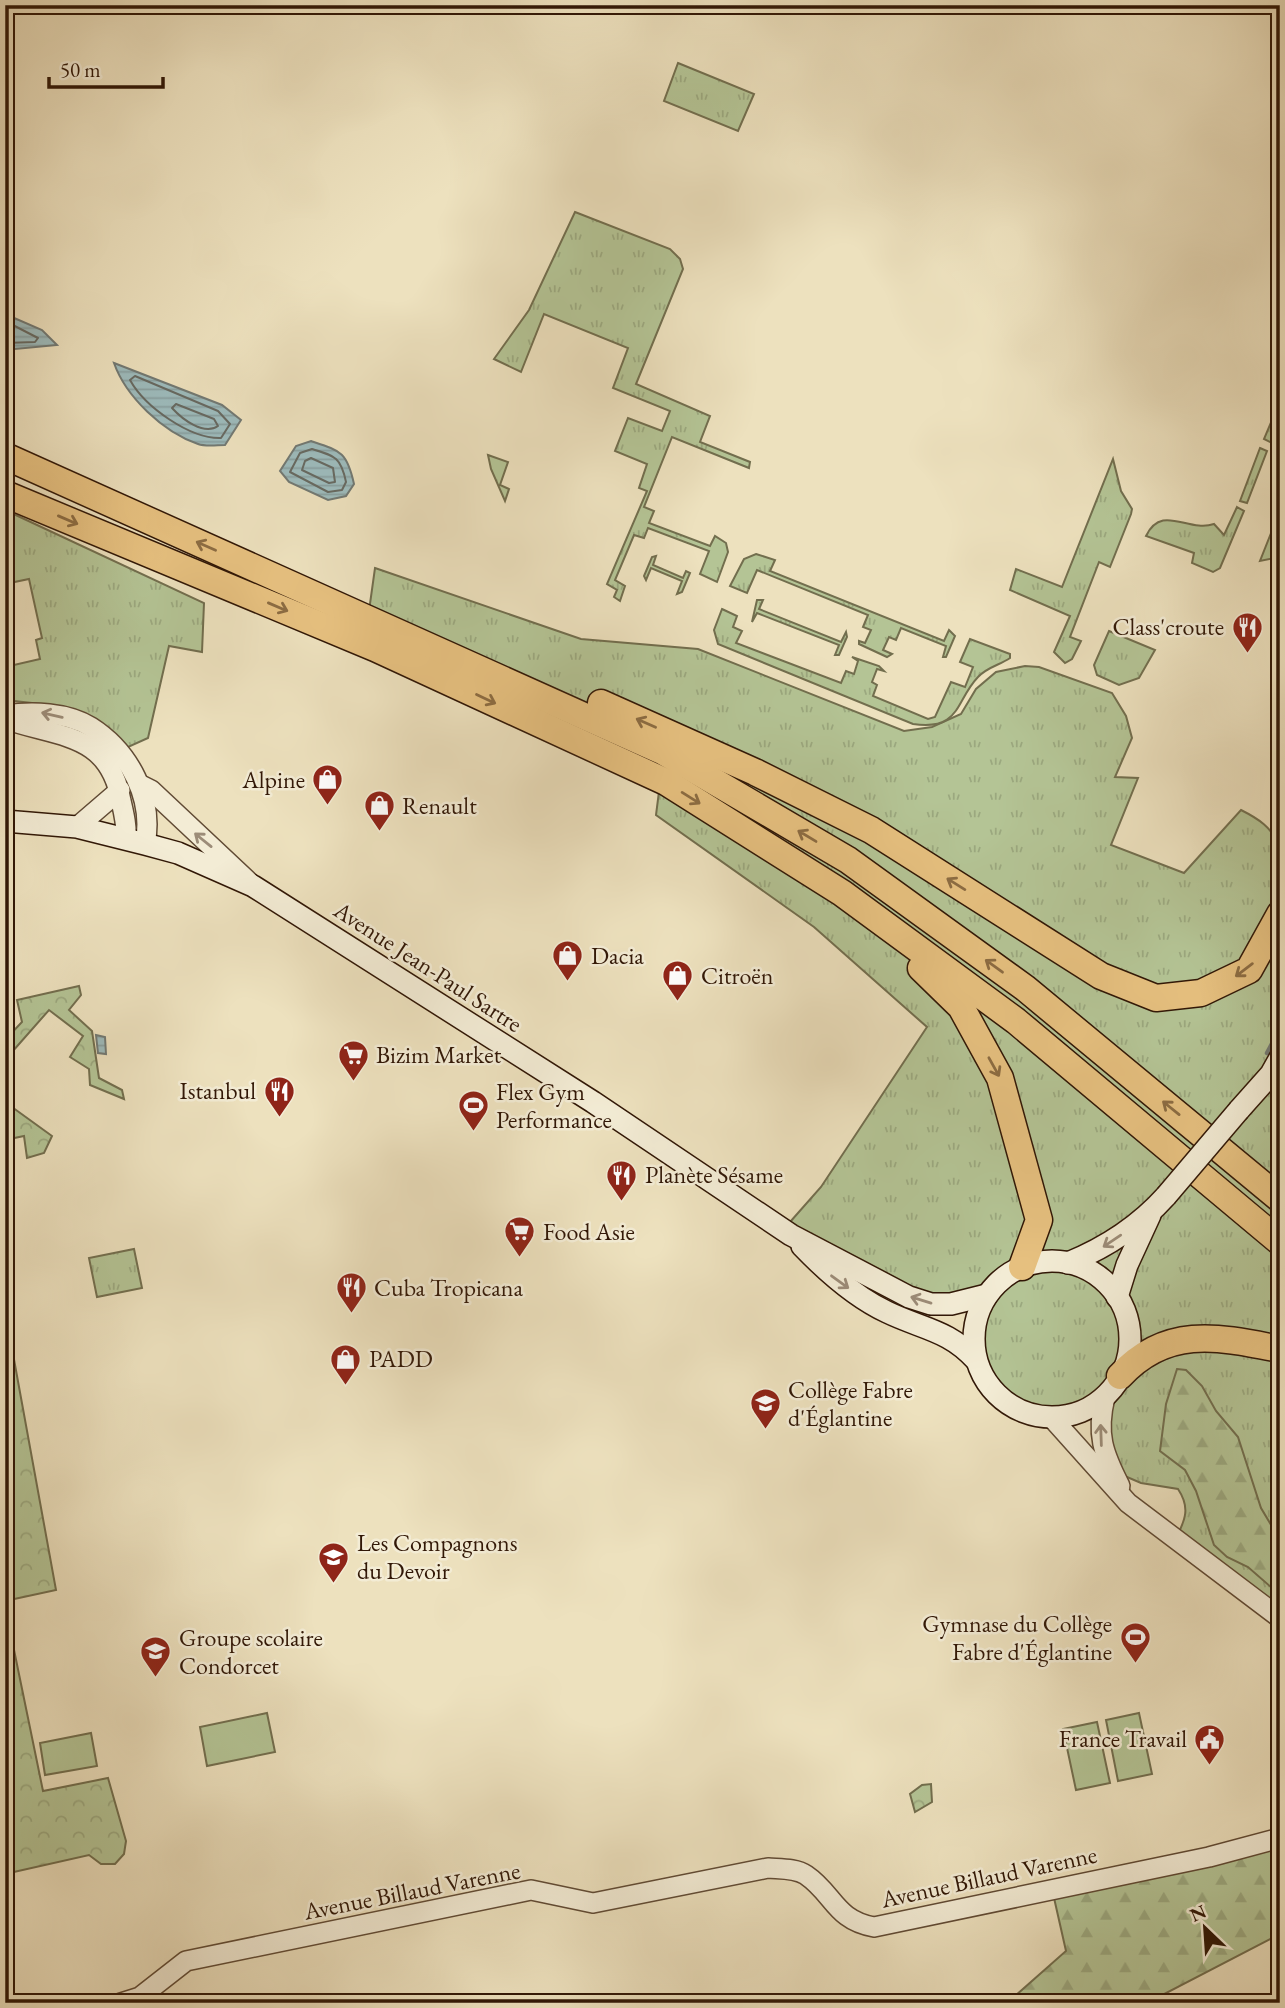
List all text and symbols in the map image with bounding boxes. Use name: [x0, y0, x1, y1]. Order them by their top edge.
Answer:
scale bar: [49, 46, 163, 90]
text: 50 m: [60, 56, 101, 83]
one-way arrow: [57, 514, 79, 527]
one-way arrow: [196, 539, 217, 552]
one-way arrow: [267, 602, 289, 615]
restaurant icon: Class'croute: [1230, 610, 1264, 654]
place label: Class'croute: [1112, 611, 1224, 642]
one-way arrow: [475, 693, 496, 706]
one-way arrow: [41, 708, 64, 722]
one-way arrow: [636, 716, 657, 729]
shop icon: Alpine: [311, 763, 345, 807]
place label: Alpine: [241, 764, 305, 795]
shop icon: Renault: [362, 789, 396, 833]
place label: Renault: [402, 790, 477, 821]
one-way arrow: [681, 791, 700, 806]
one-way arrow: [798, 829, 818, 843]
one-way arrow: [194, 833, 212, 848]
one-way arrow: [947, 877, 966, 891]
street label: Avenue Jean-Paul Sartre: [327, 894, 528, 1039]
shop icon: Dacia: [551, 939, 585, 983]
place label: Dacia: [591, 940, 644, 971]
shop icon: Citroën: [661, 959, 695, 1003]
one-way arrow: [985, 959, 1004, 973]
place label: Citroën: [701, 960, 774, 991]
one-way arrow: [1234, 962, 1253, 977]
supermarket icon: Bizim Market: [336, 1038, 370, 1082]
place label: Bizim Market: [376, 1039, 502, 1070]
one-way arrow: [988, 1056, 1001, 1077]
restaurant icon: Istanbul: [262, 1074, 296, 1118]
place label: Istanbul: [180, 1075, 256, 1106]
place label: Flex Gym Performance: [496, 1076, 612, 1135]
sports icon: Flex Gym Performance: [456, 1089, 490, 1133]
one-way arrow: [1162, 1101, 1180, 1116]
restaurant icon: Planète Sésame: [605, 1158, 639, 1202]
place label: Planète Sésame: [645, 1159, 783, 1190]
supermarket icon: Food Asie: [503, 1215, 537, 1259]
place label: Food Asie: [543, 1216, 635, 1247]
one-way arrow: [1102, 1234, 1122, 1248]
restaurant icon: Cuba Tropicana: [334, 1271, 368, 1315]
place label: Cuba Tropicana: [374, 1272, 524, 1303]
one-way arrow: [830, 1274, 849, 1289]
one-way arrow: [910, 1293, 932, 1306]
shop icon: PADD: [329, 1342, 363, 1386]
place label: PADD: [369, 1343, 433, 1374]
place label: Collège Fabre d'Églantine: [788, 1374, 913, 1433]
school or university icon: Collège Fabre d'Églantine: [748, 1387, 782, 1431]
one-way arrow: [1095, 1424, 1108, 1447]
place label: Les Compagnons du Devoir: [357, 1527, 518, 1586]
school or university icon: Les Compagnons du Devoir: [317, 1540, 351, 1584]
place label: Gymnase du Collège Fabre d'Églantine: [922, 1608, 1112, 1667]
sports icon: Gymnase du Collège Fabre d'Églantine: [1118, 1621, 1152, 1665]
place label: Groupe scolaire Condorcet: [179, 1622, 323, 1681]
school or university icon: Groupe scolaire Condorcet: [139, 1635, 173, 1679]
public building icon: France Travail: [1193, 1722, 1227, 1766]
place label: France Travail: [1059, 1723, 1187, 1754]
street label: Avenue Billaud Varenne: [877, 1839, 1100, 1915]
street label: Avenue Billaud Varenne: [300, 1854, 523, 1927]
north arrow: [1170, 1892, 1240, 1962]
text: N: [1186, 1898, 1211, 1928]

